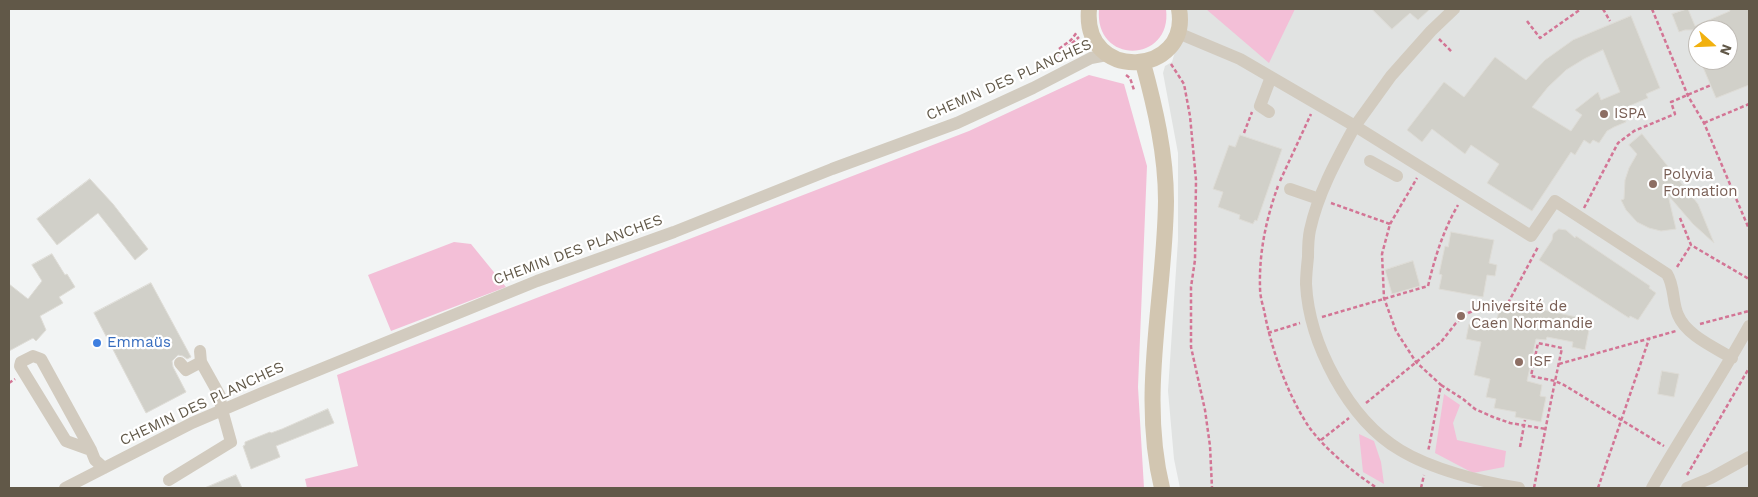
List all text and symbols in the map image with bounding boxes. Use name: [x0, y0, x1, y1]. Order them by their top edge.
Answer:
north arrow: [1688, 20, 1738, 70]
street label: CHEMIN DES PLANCHES: [924, 35, 1094, 125]
text: N: [1717, 42, 1735, 57]
place label: ISPA: [1614, 105, 1646, 123]
marker: ISPA: [1598, 108, 1610, 120]
place label: Polyvia Formation: [1663, 166, 1737, 201]
marker: Polyvia Formation: [1647, 178, 1659, 190]
street label: CHEMIN DES PLANCHES: [491, 211, 665, 289]
place label: Université de Caen Normandie: [1471, 298, 1593, 333]
marker: Université de Caen Normandie: [1455, 310, 1467, 322]
place label: Emmaüs: [107, 334, 171, 352]
marker: Emmaüs: [91, 337, 103, 349]
place label: ISF: [1529, 353, 1552, 371]
marker: ISF: [1513, 356, 1525, 368]
street label: CHEMIN DES PLANCHES: [117, 358, 287, 450]

